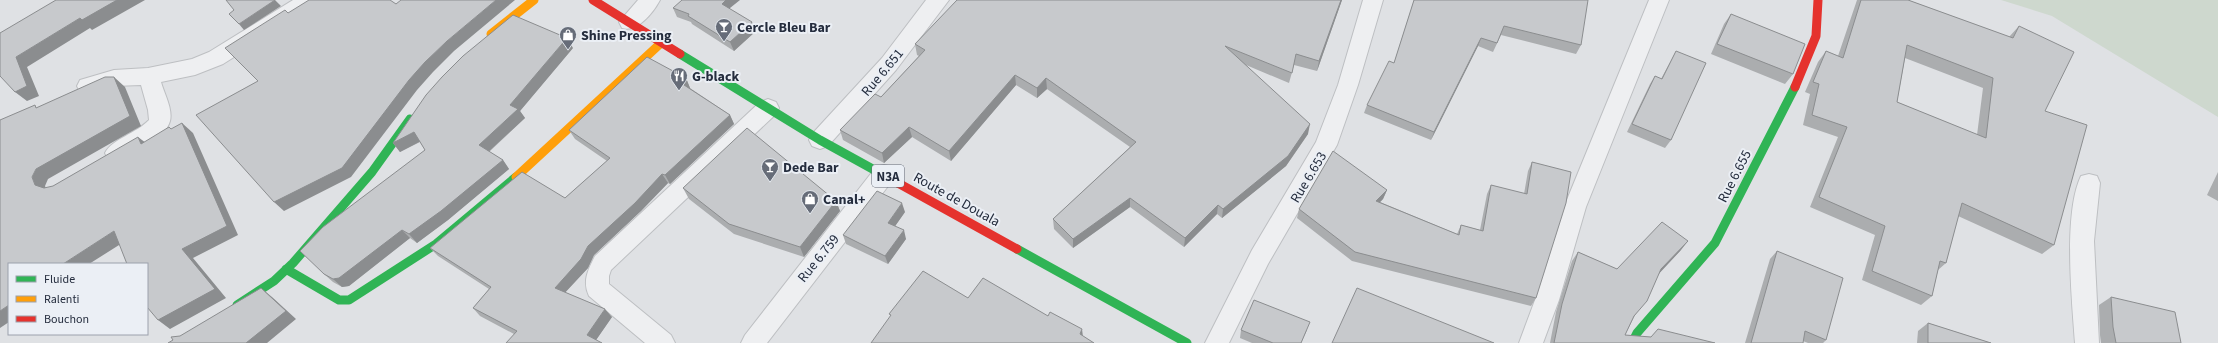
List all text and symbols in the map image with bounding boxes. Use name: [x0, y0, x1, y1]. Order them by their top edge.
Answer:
bar icon: Cercle Bleu Bar: [714, 17, 734, 42]
place label: Cercle Bleu Bar: [737, 18, 831, 38]
shop icon: Shine Pressing: [558, 25, 578, 50]
place label: Shine Pressing: [581, 26, 672, 46]
street label: Rue 6.651: [857, 44, 909, 101]
restaurant icon: G-black: [669, 66, 689, 91]
place label: G-black: [692, 67, 740, 87]
street label: Rue 6.655: [1713, 147, 1757, 206]
street label: Rue 6.653: [1286, 148, 1332, 207]
bar icon: Dede Bar: [760, 157, 780, 182]
place label: Dede Bar: [783, 158, 839, 178]
road number: N3A: [872, 165, 904, 187]
street label: Route de Douala: [910, 168, 1003, 232]
shop icon: Canal+: [800, 189, 820, 214]
place label: Canal+: [823, 190, 865, 210]
street label: Rue 6.759: [793, 230, 844, 287]
legend: [8, 263, 148, 335]
text: Fluide: [44, 271, 75, 288]
text: Ralenti: [44, 291, 79, 308]
text: Bouchon: [44, 311, 89, 328]

